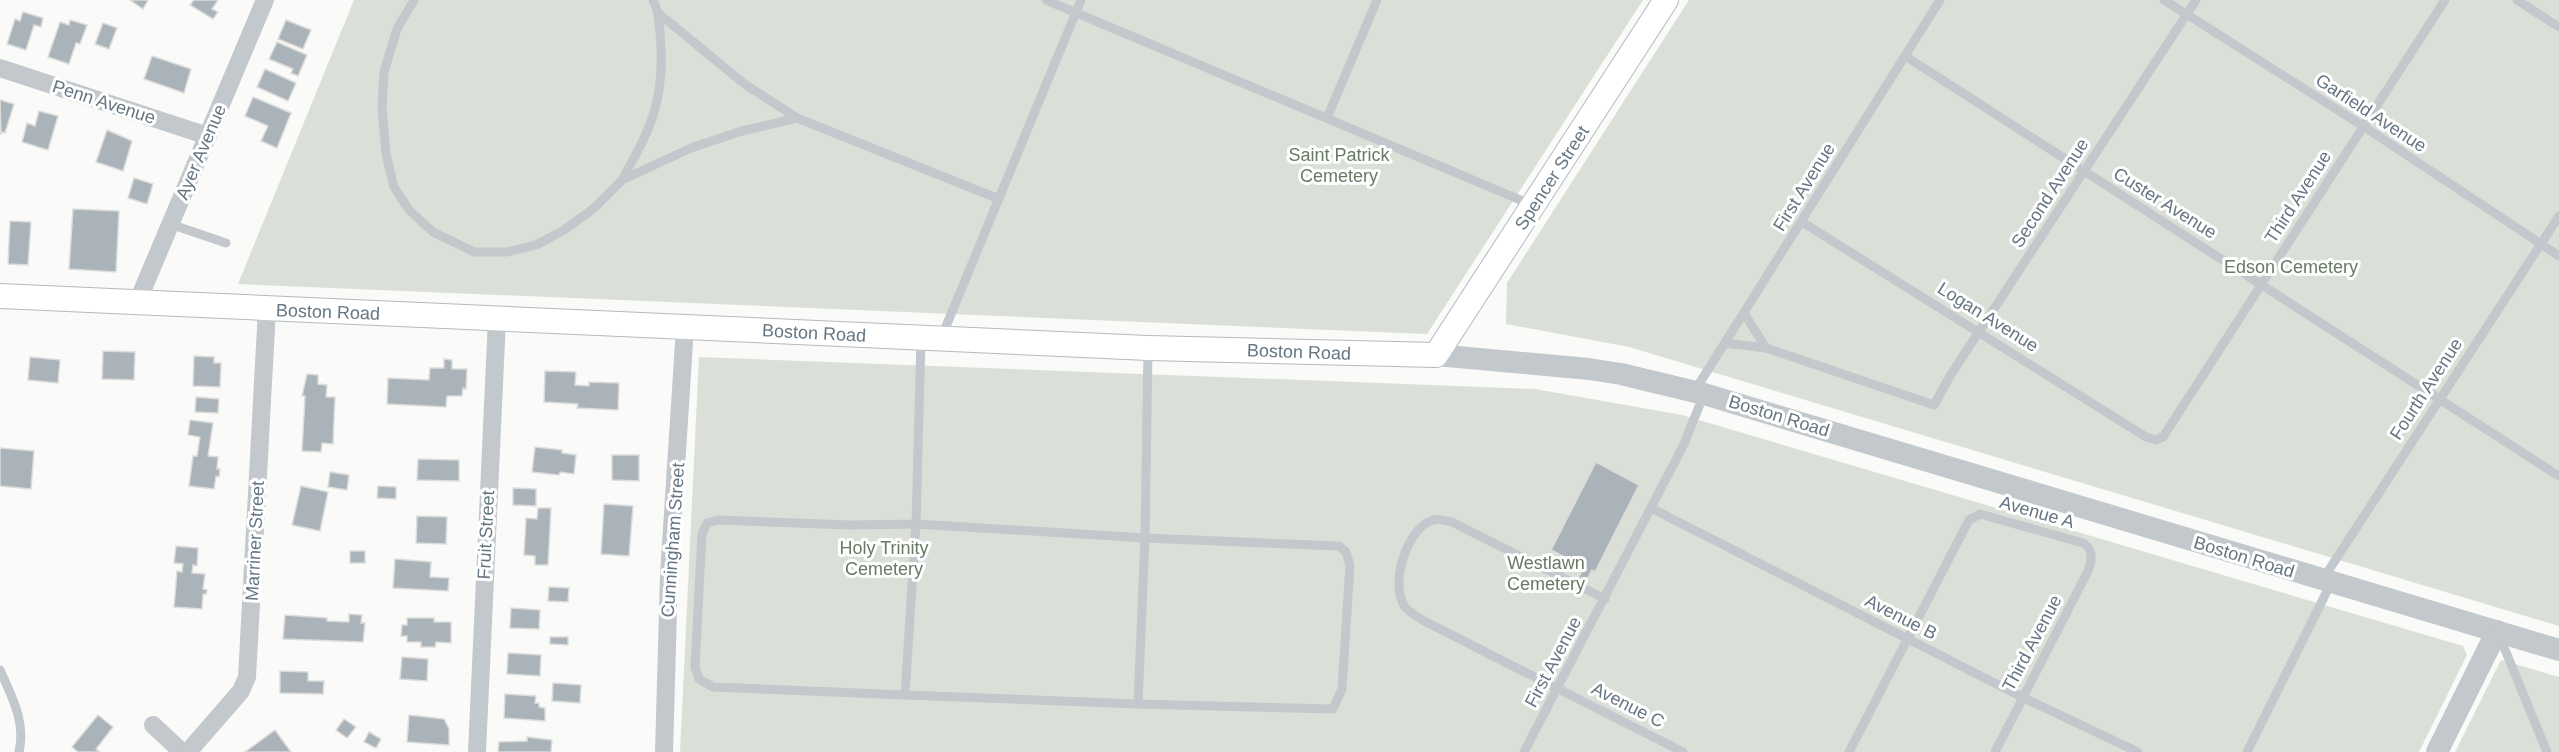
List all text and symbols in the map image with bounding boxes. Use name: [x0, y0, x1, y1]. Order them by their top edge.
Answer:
street label: Garfield Avenue: [2312, 70, 2430, 156]
street label: Penn Avenue: [50, 76, 158, 128]
street label: Ayer Avenue: [172, 101, 230, 203]
street label: Spencer Street: [1511, 122, 1593, 234]
street label: Second Avenue: [2007, 135, 2093, 251]
street label: First Avenue: [1769, 139, 1839, 235]
park label: Saint Patrick Cemetery: [1288, 145, 1391, 186]
street label: Third Avenue: [2261, 147, 2335, 247]
street label: Custer Avenue: [2110, 163, 2220, 243]
park label: Edson Cemetery: [2224, 257, 2358, 277]
street label: Logan Avenue: [1934, 278, 2042, 356]
street label: Boston Road: [276, 300, 380, 324]
street label: Boston Road: [762, 320, 866, 346]
street label: Fourth Avenue: [2386, 335, 2466, 443]
street label: Boston Road: [1247, 340, 1351, 364]
street label: Boston Road: [1726, 391, 1832, 441]
street label: Cunningham Street: [658, 462, 688, 618]
street label: Marriner Street: [242, 481, 268, 601]
street label: Fruit Street: [474, 490, 498, 580]
street label: Avenue A: [1997, 492, 2077, 532]
street label: Boston Road: [2191, 532, 2297, 582]
park label: Holy Trinity Cemetery: [839, 538, 929, 579]
park label: Westlawn Cemetery: [1507, 553, 1585, 594]
street label: Avenue B: [1862, 590, 1940, 644]
street label: Third Avenue: [1998, 592, 2066, 694]
street label: First Avenue: [1521, 613, 1585, 711]
street label: Avenue C: [1588, 678, 1668, 732]

